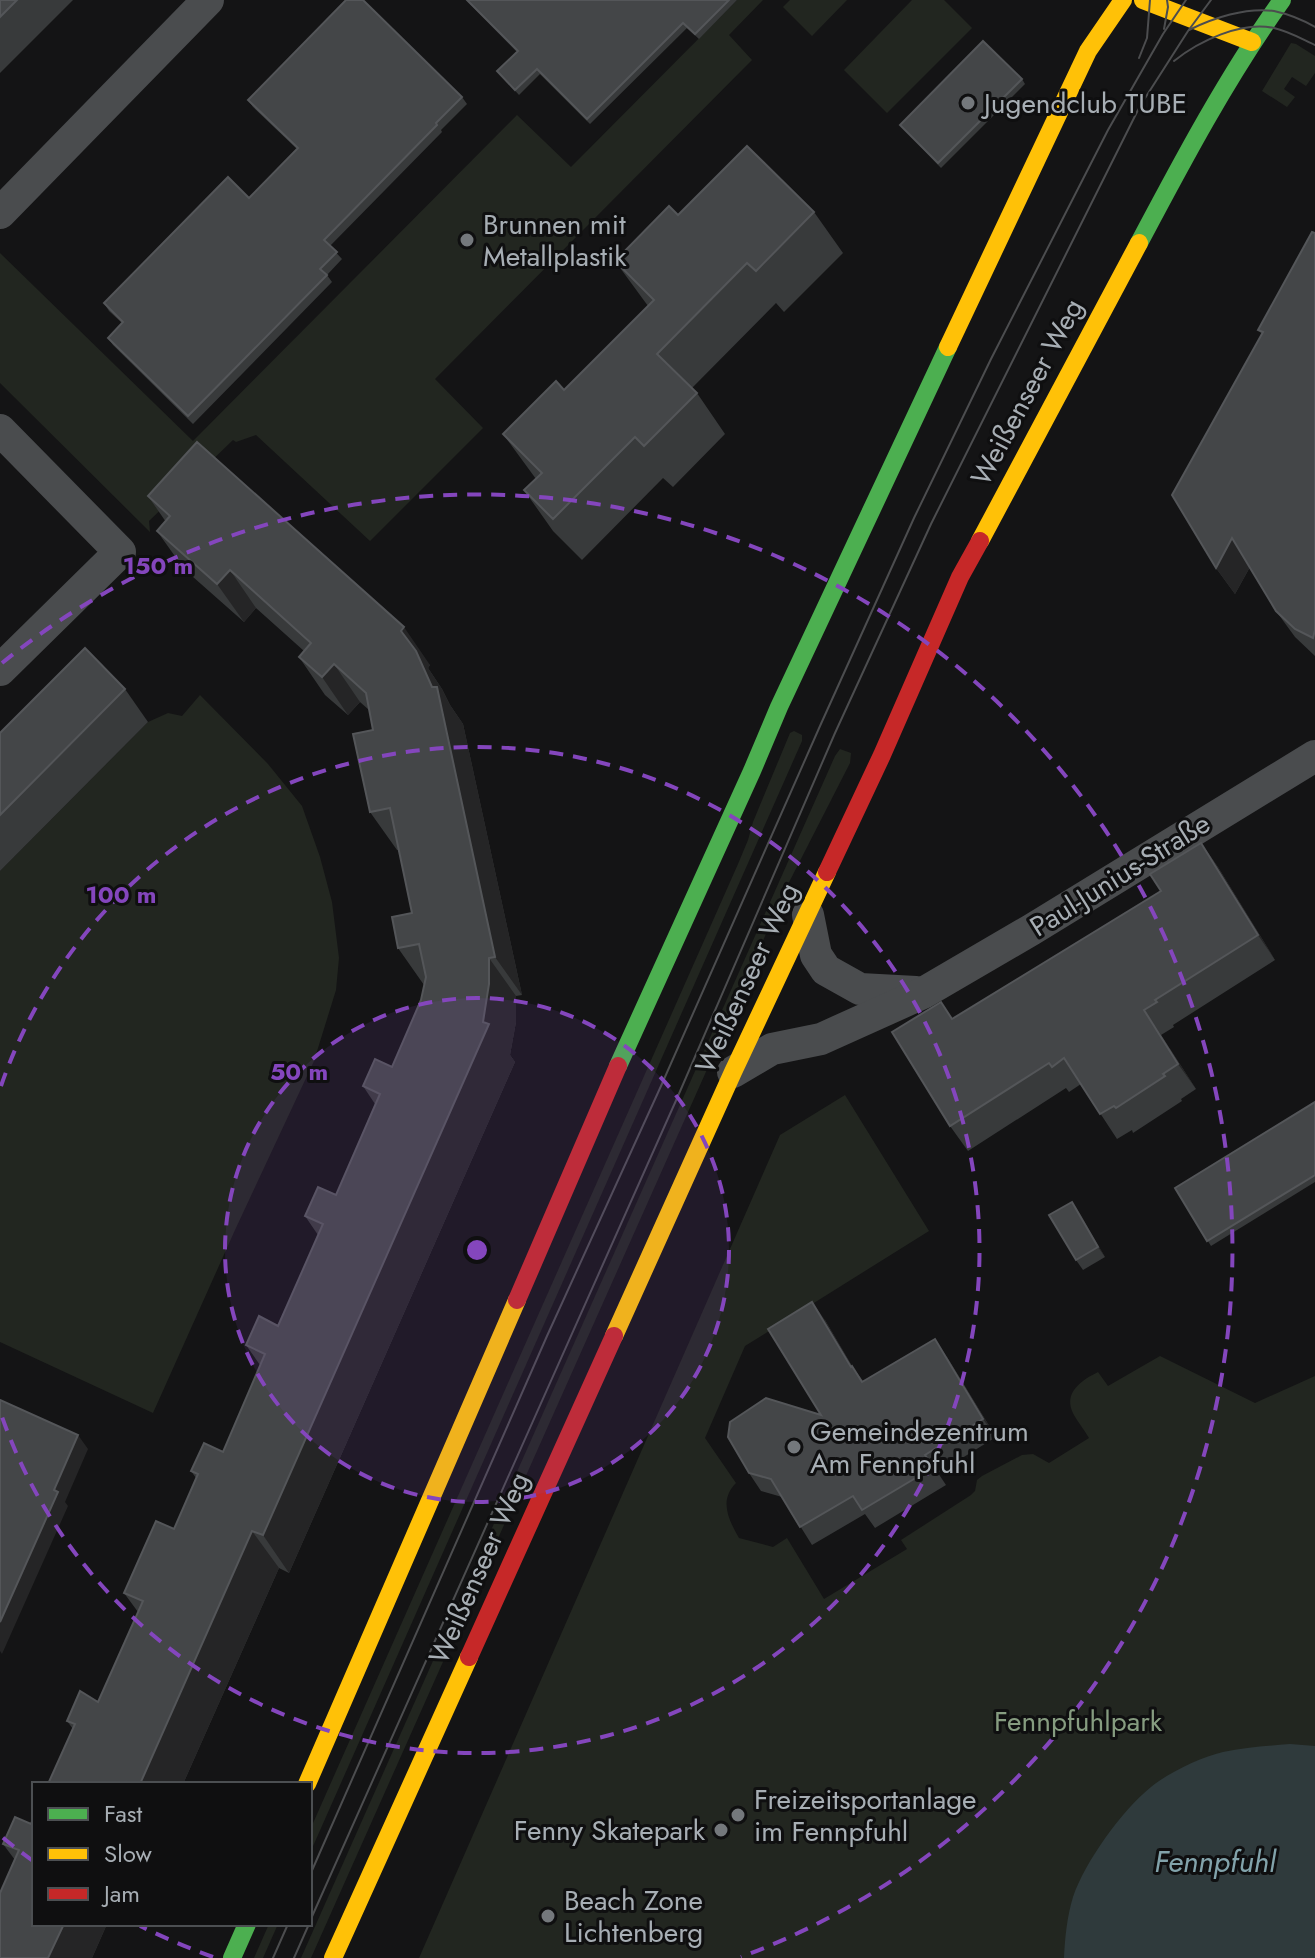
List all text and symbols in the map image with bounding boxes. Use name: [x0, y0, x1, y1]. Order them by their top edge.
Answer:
place label: Jugendclub TUBE: [980, 83, 1187, 124]
marker: Jugendclub TUBE: [959, 94, 977, 112]
place label: Brunnen mit Metallplastik: [483, 204, 627, 277]
marker: Brunnen mit Metallplastik: [458, 231, 476, 249]
street label: Weißenseer Weg: [961, 291, 1093, 493]
text: 150 m: [123, 548, 193, 583]
street label: Paul-Junius-Straße: [1022, 803, 1218, 947]
street label: Weißenseer Weg: [685, 876, 809, 1080]
text: 100 m: [86, 877, 156, 912]
text: 50 m: [270, 1054, 328, 1089]
centre of rings: [463, 1236, 491, 1264]
place label: Gemeindezentrum Am Fennpfuhl: [810, 1411, 1029, 1484]
marker: Gemeindezentrum Am Fennpfuhl: [785, 1438, 803, 1456]
street label: Weißenseer Weg: [418, 1466, 540, 1670]
park label: Fennpfuhlpark: [994, 1701, 1163, 1742]
place label: Freizeitsportanlage im Fennpfuhl: [754, 1779, 977, 1852]
legend: [32, 1782, 312, 1926]
text: Fast: [104, 1796, 142, 1831]
marker: Freizeitsportanlage im Fennpfuhl: [729, 1806, 747, 1824]
place label: Fenny Skatepark: [514, 1810, 706, 1851]
marker: Fenny Skatepark: [712, 1821, 730, 1839]
text: Slow: [104, 1836, 152, 1871]
water label: Fennpfuhl: [1154, 1840, 1277, 1883]
text: Jam: [101, 1876, 140, 1911]
place label: Beach Zone Lichtenberg: [564, 1880, 703, 1953]
marker: Beach Zone Lichtenberg: [539, 1907, 557, 1925]

